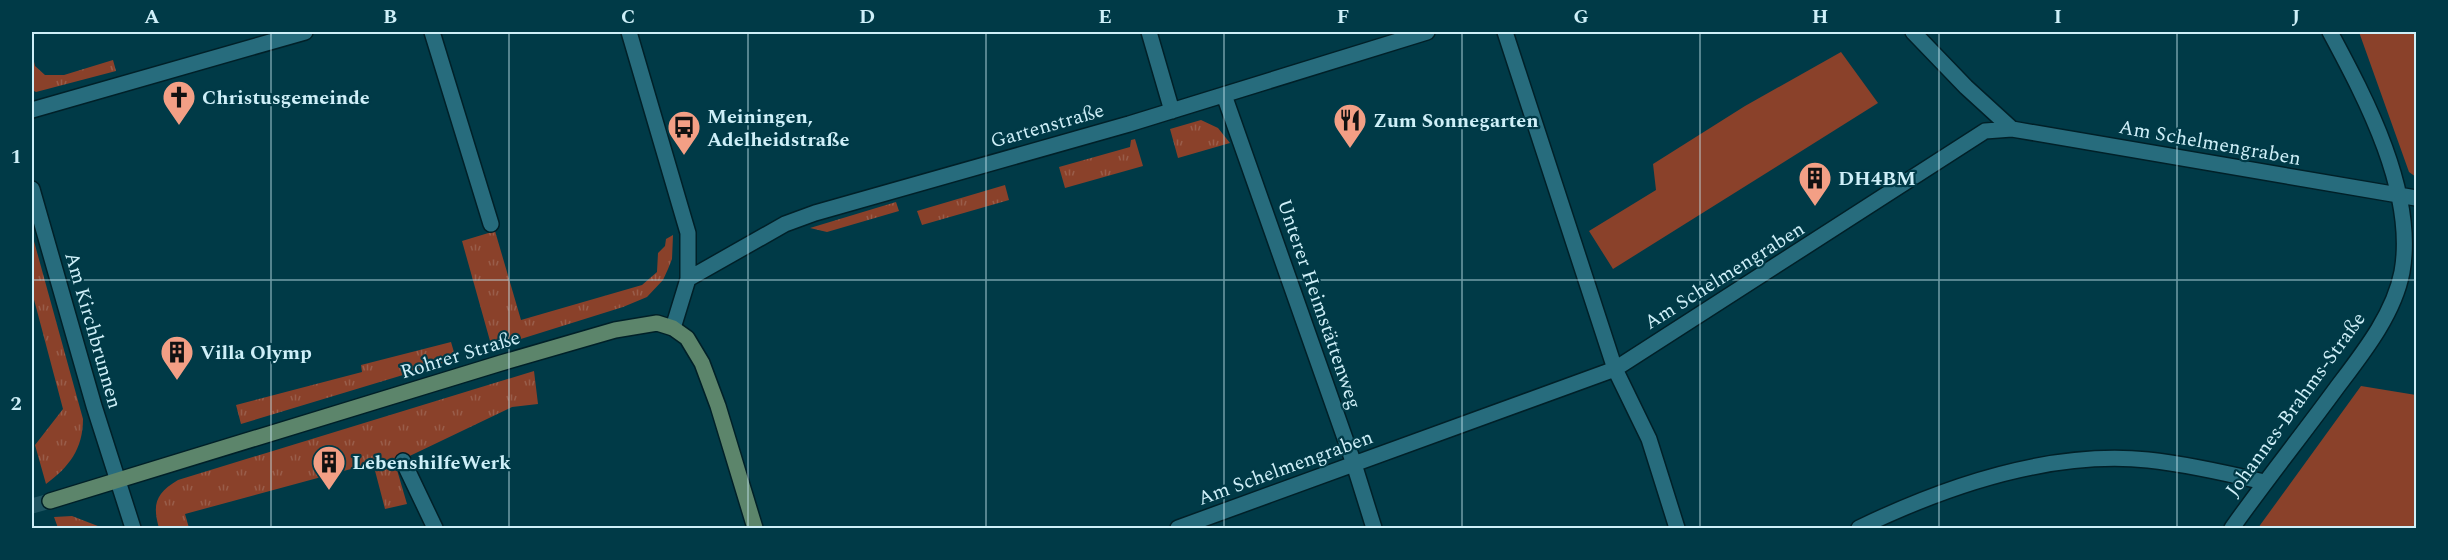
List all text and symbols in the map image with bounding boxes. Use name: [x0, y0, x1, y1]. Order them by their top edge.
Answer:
text: A: [144, 2, 160, 32]
text: B: [383, 2, 397, 32]
text: C: [621, 2, 635, 32]
text: D: [859, 2, 875, 32]
text: E: [1098, 2, 1112, 32]
text: F: [1337, 2, 1349, 32]
text: G: [1573, 2, 1589, 32]
text: H: [1812, 2, 1828, 32]
text: I: [2054, 2, 2062, 32]
text: J: [2292, 2, 2300, 32]
church icon: Christusgemeinde: [161, 79, 197, 126]
place label: Christusgemeinde: [202, 83, 370, 113]
street label: Gartenstraße: [987, 95, 1108, 156]
place label: Meiningen, Adelheidstraße: [707, 102, 849, 155]
restaurant icon: Zum Sonnegarten: [1332, 102, 1368, 149]
place label: Zum Sonnegarten: [1373, 106, 1539, 136]
bus stop icon: Meiningen, Adelheidstraße: [666, 109, 702, 156]
street label: Am Schelmengraben: [2116, 112, 2303, 174]
text: 1: [10, 142, 22, 172]
building icon: DH4BM: [1797, 160, 1833, 207]
place label: DH4BM: [1838, 164, 1916, 194]
street label: Unterer Heimstättenweg: [1269, 195, 1369, 413]
street label: Am Schelmengraben: [1638, 214, 1811, 337]
street label: Am Kirchbrunnen: [56, 248, 130, 412]
street label: Johannes-Brahms-Straße: [2218, 306, 2373, 503]
street label: Rohrer Straße: [397, 322, 524, 387]
building icon: Villa Olymp: [159, 334, 195, 381]
place label: Villa Olymp: [200, 338, 312, 368]
text: 2: [10, 389, 22, 419]
street label: Am Schelmengraben: [1193, 422, 1377, 514]
building icon: LebenshilfeWerk: [311, 444, 347, 491]
place label: LebenshilfeWerk: [352, 448, 511, 478]

